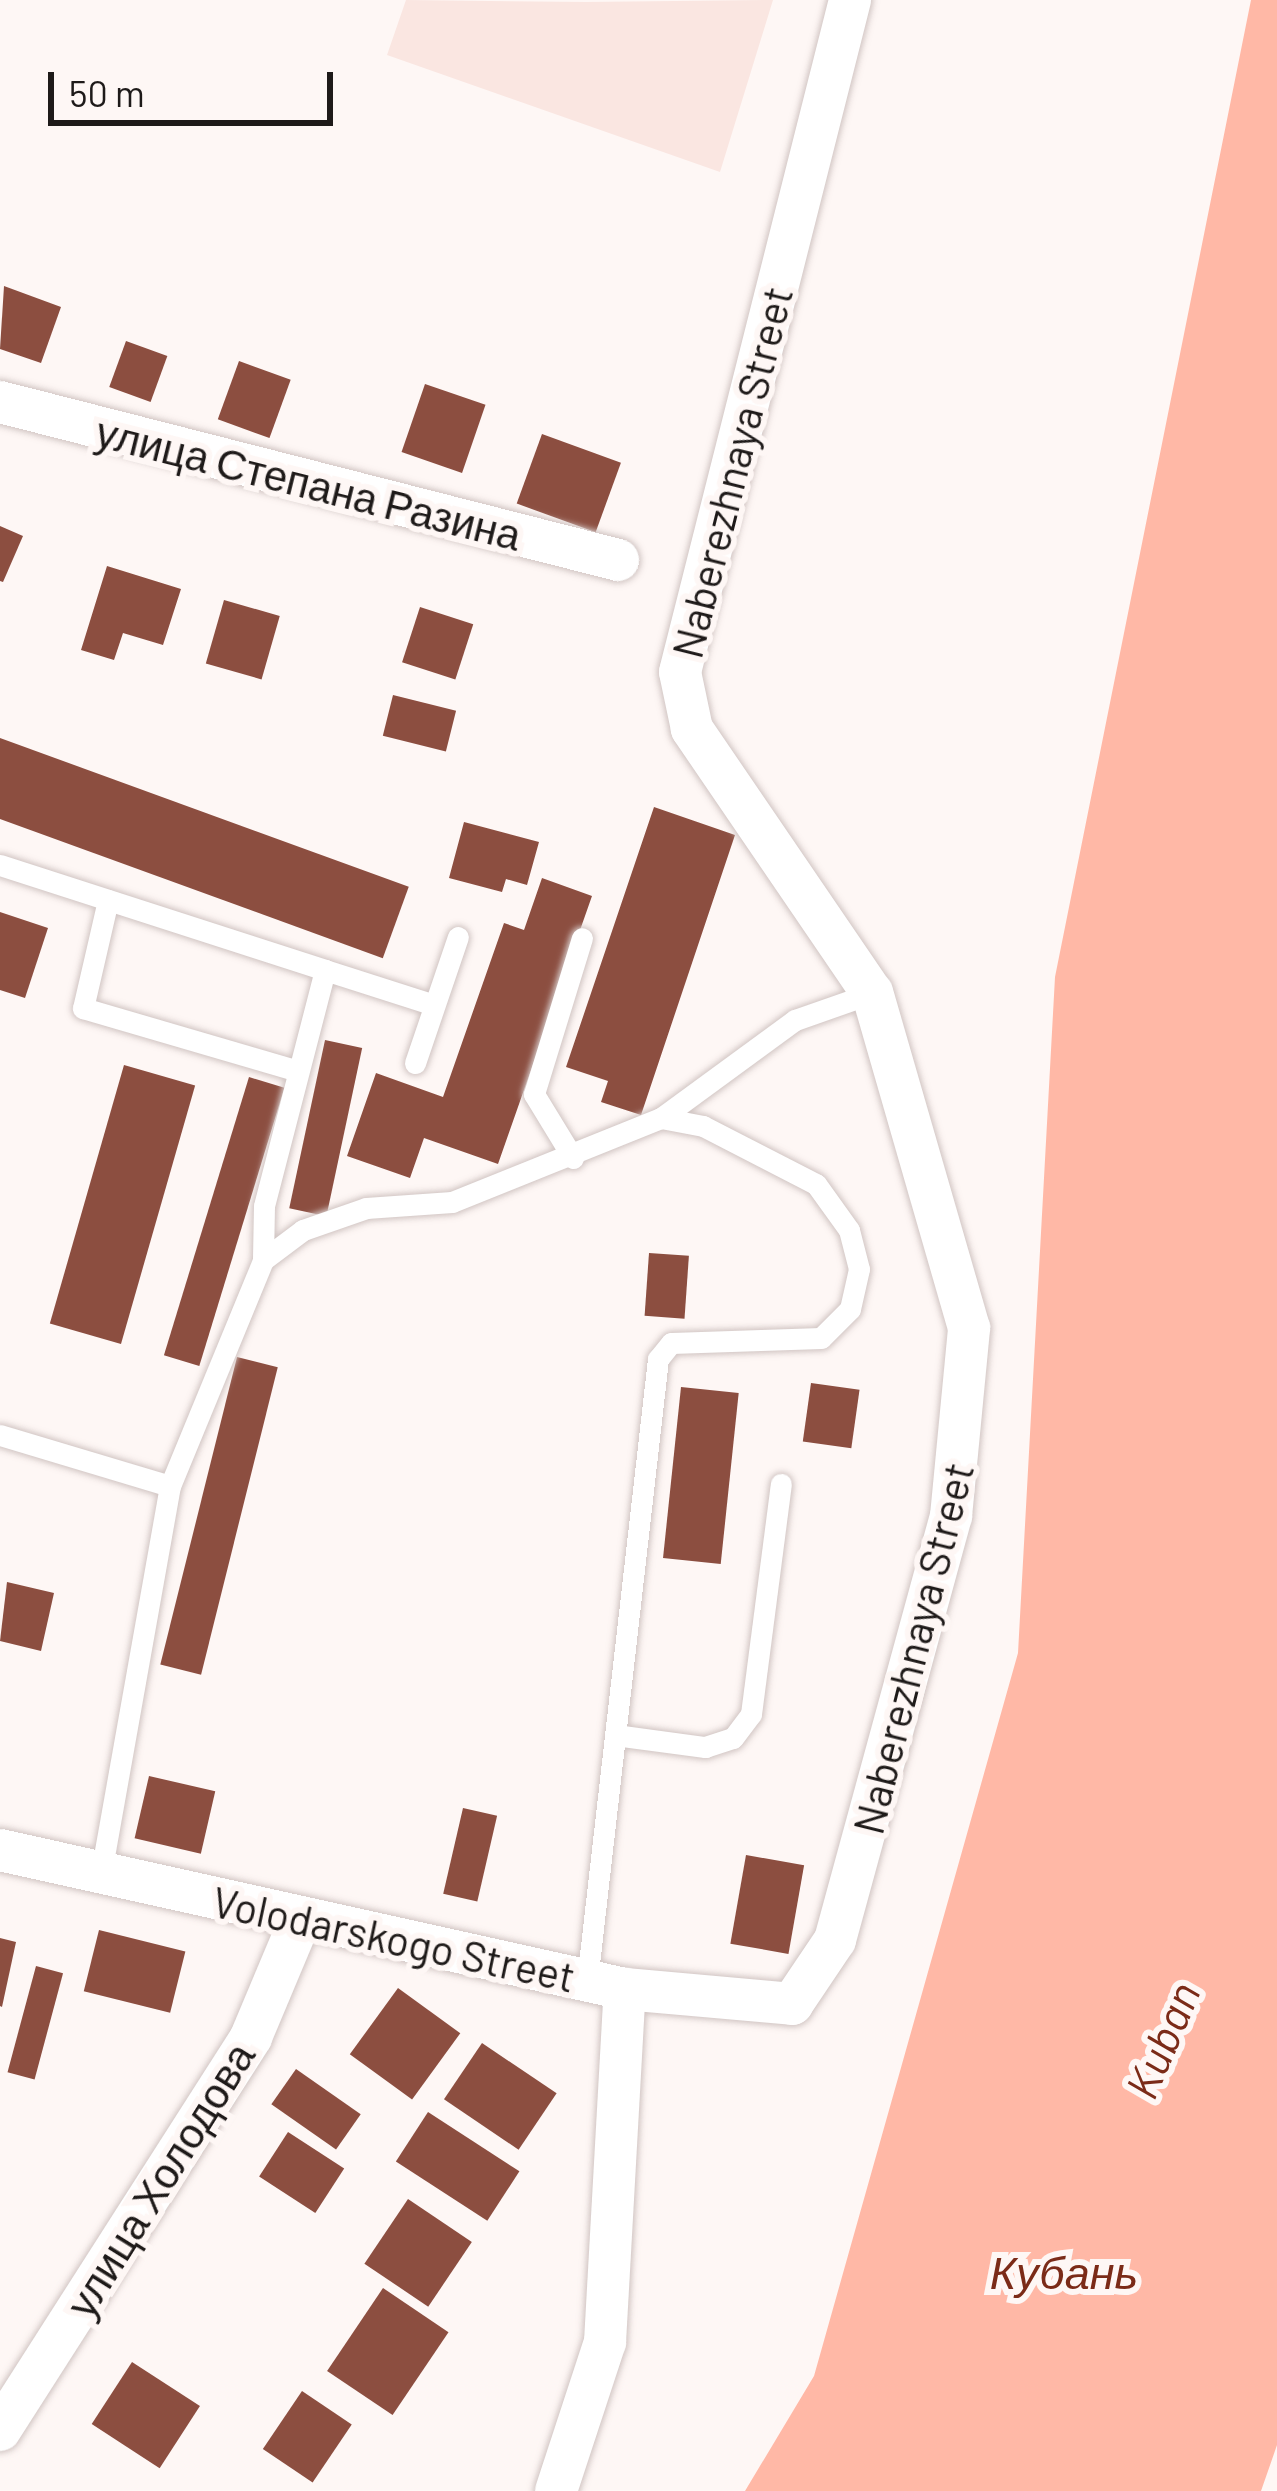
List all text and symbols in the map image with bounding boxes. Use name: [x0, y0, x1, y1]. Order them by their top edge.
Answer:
scale bar: [54, 48, 339, 122]
text: 50 m: [69, 71, 145, 114]
street label: Naberezhnaya Street: [660, 281, 802, 663]
street label: улица Степана Разина: [91, 405, 527, 559]
street label: Naberezhnaya Street: [841, 1457, 983, 1839]
street label: Volodarskogo Street: [208, 1875, 580, 2001]
water label: Kuban: [1113, 1974, 1211, 2106]
street label: улица Холодова: [54, 2032, 264, 2326]
water label: Кубань: [990, 2245, 1138, 2299]

